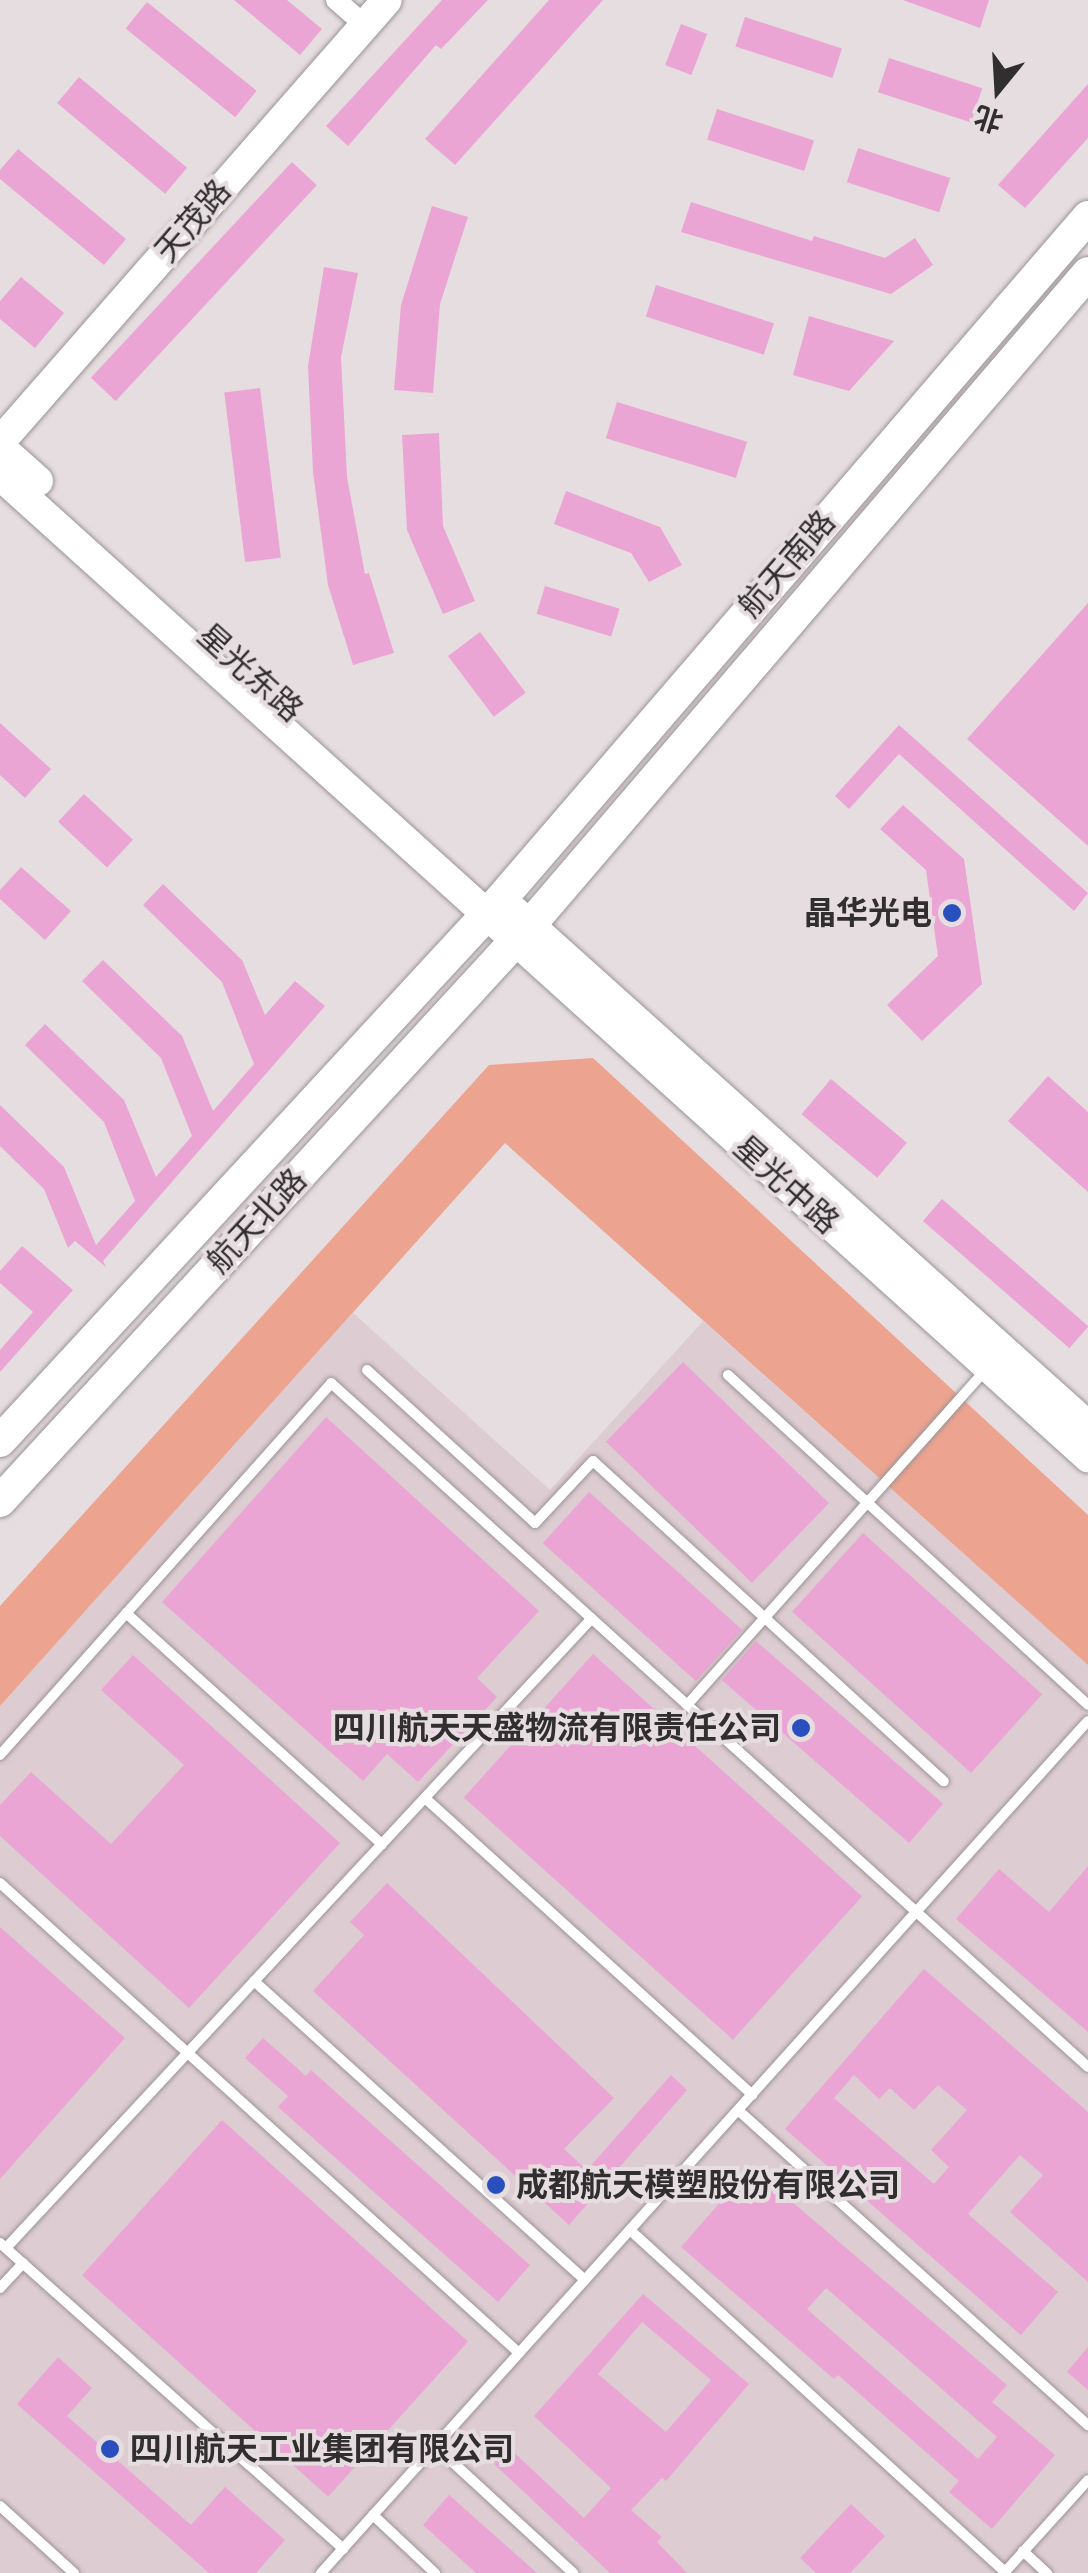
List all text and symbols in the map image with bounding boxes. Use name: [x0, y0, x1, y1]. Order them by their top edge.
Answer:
north arrow: [948, 40, 1048, 140]
text: 北: [970, 99, 1007, 139]
street label: 天茂路: [147, 172, 239, 270]
street label: 航天南路: [731, 503, 843, 625]
street label: 星光东路: [190, 616, 310, 730]
place label: 晶华光电: [804, 894, 932, 932]
marker: 晶华光电: [941, 902, 963, 924]
street label: 星光中路: [726, 1128, 846, 1242]
street label: 航天北路: [199, 1161, 315, 1281]
place label: 四川航天天盛物流有限责任公司: [333, 1709, 781, 1747]
marker: 四川航天天盛物流有限责任公司: [790, 1717, 812, 1739]
place label: 成都航天模塑股份有限公司: [516, 2166, 900, 2204]
marker: 成都航天模塑股份有限公司: [485, 2174, 507, 2196]
place label: 四川航天工业集团有限公司: [130, 2430, 514, 2468]
marker: 四川航天工业集团有限公司: [99, 2438, 121, 2460]

